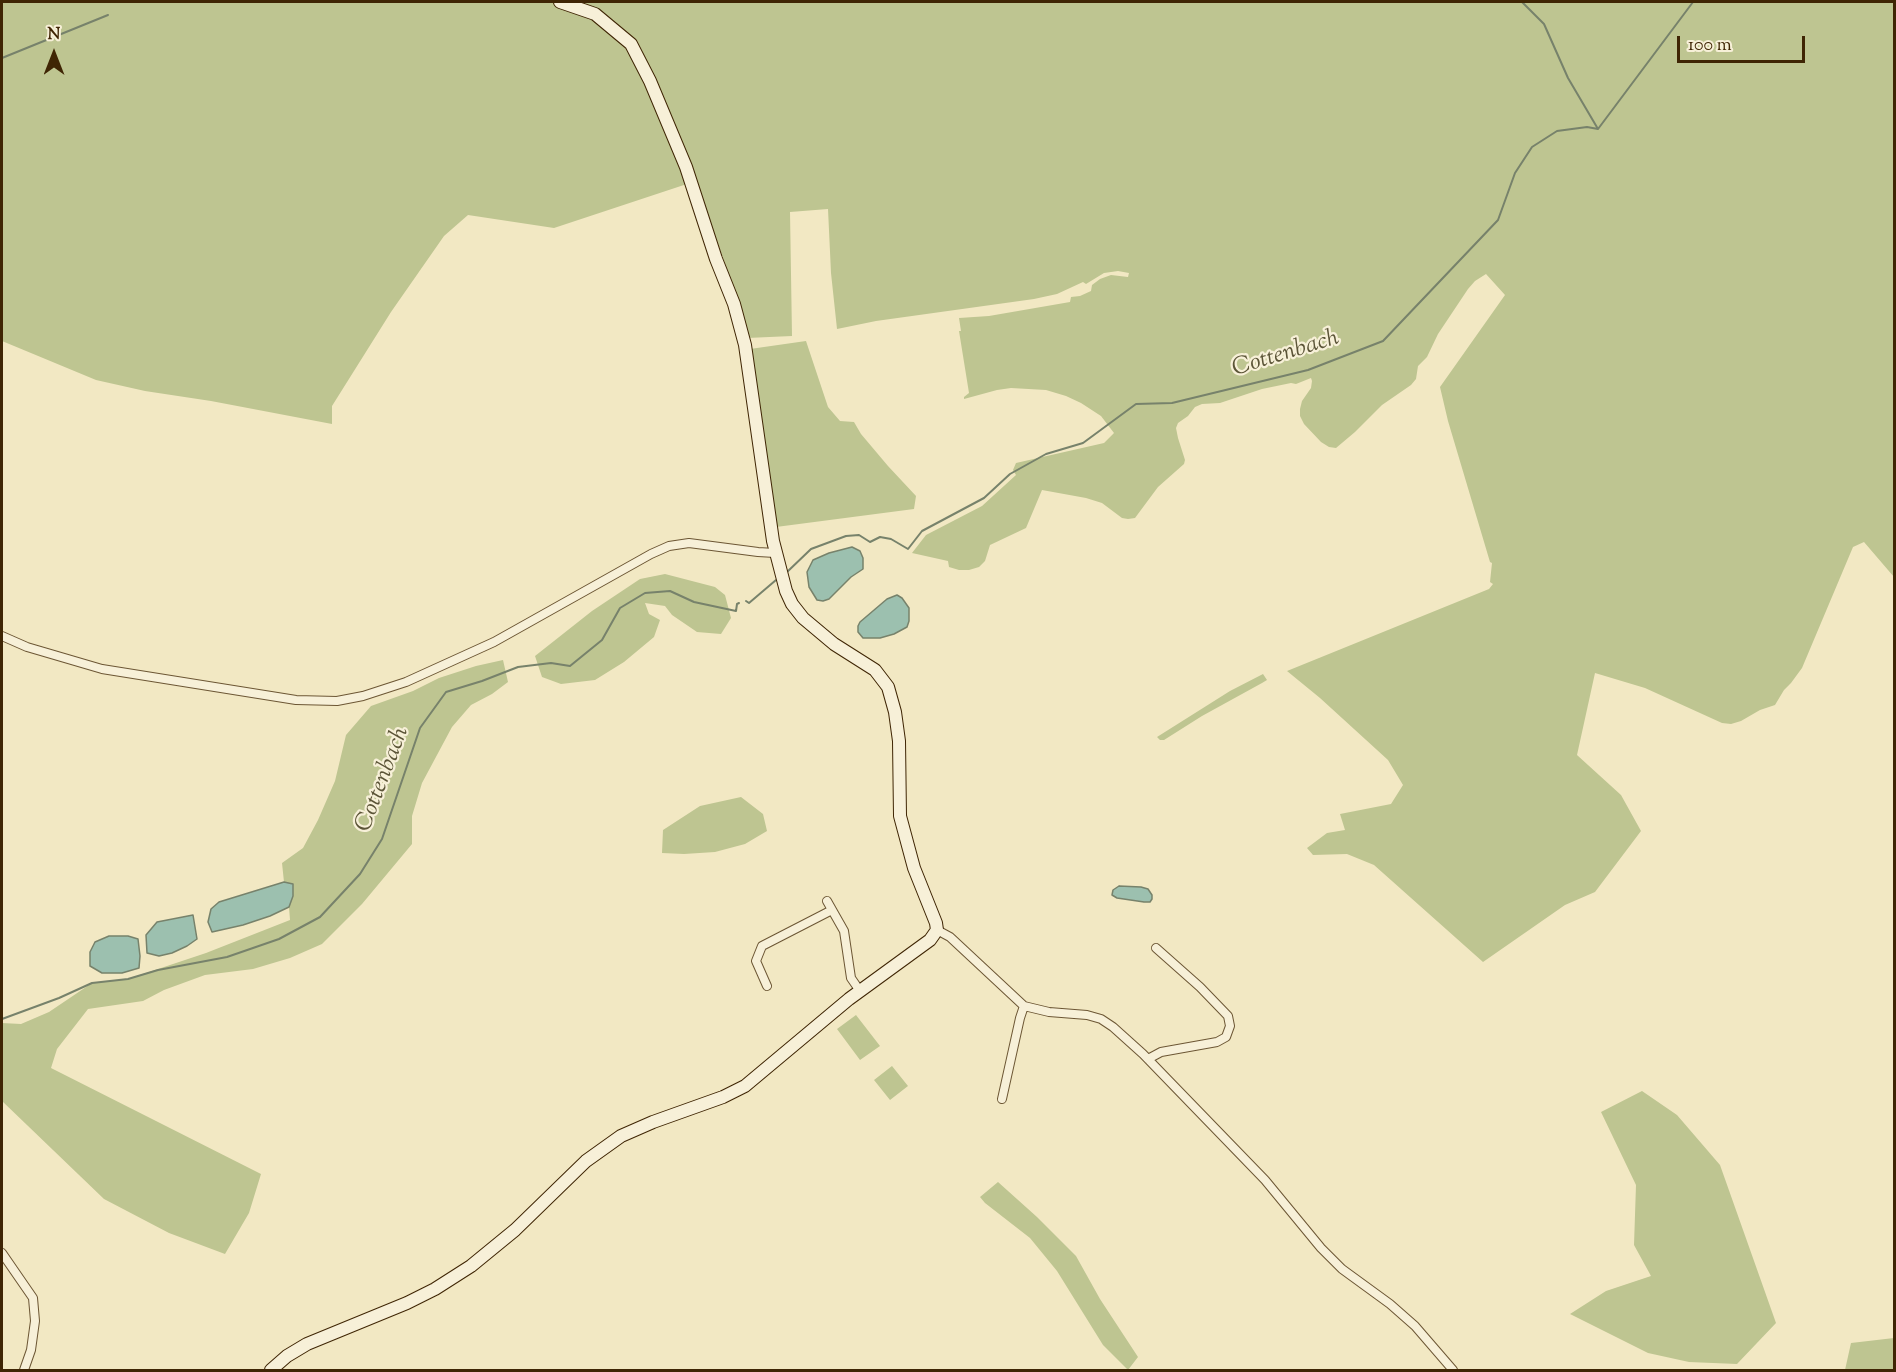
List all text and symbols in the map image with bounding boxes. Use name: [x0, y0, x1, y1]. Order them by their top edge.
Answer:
north arrow: [24, 24, 84, 84]
text: N: [48, 24, 60, 47]
scale bar: [1680, 24, 1808, 62]
text: 100 m: [1688, 33, 1732, 59]
water label: Cottenbach: [1229, 325, 1343, 385]
water label: Cottenbach: [351, 723, 417, 837]

